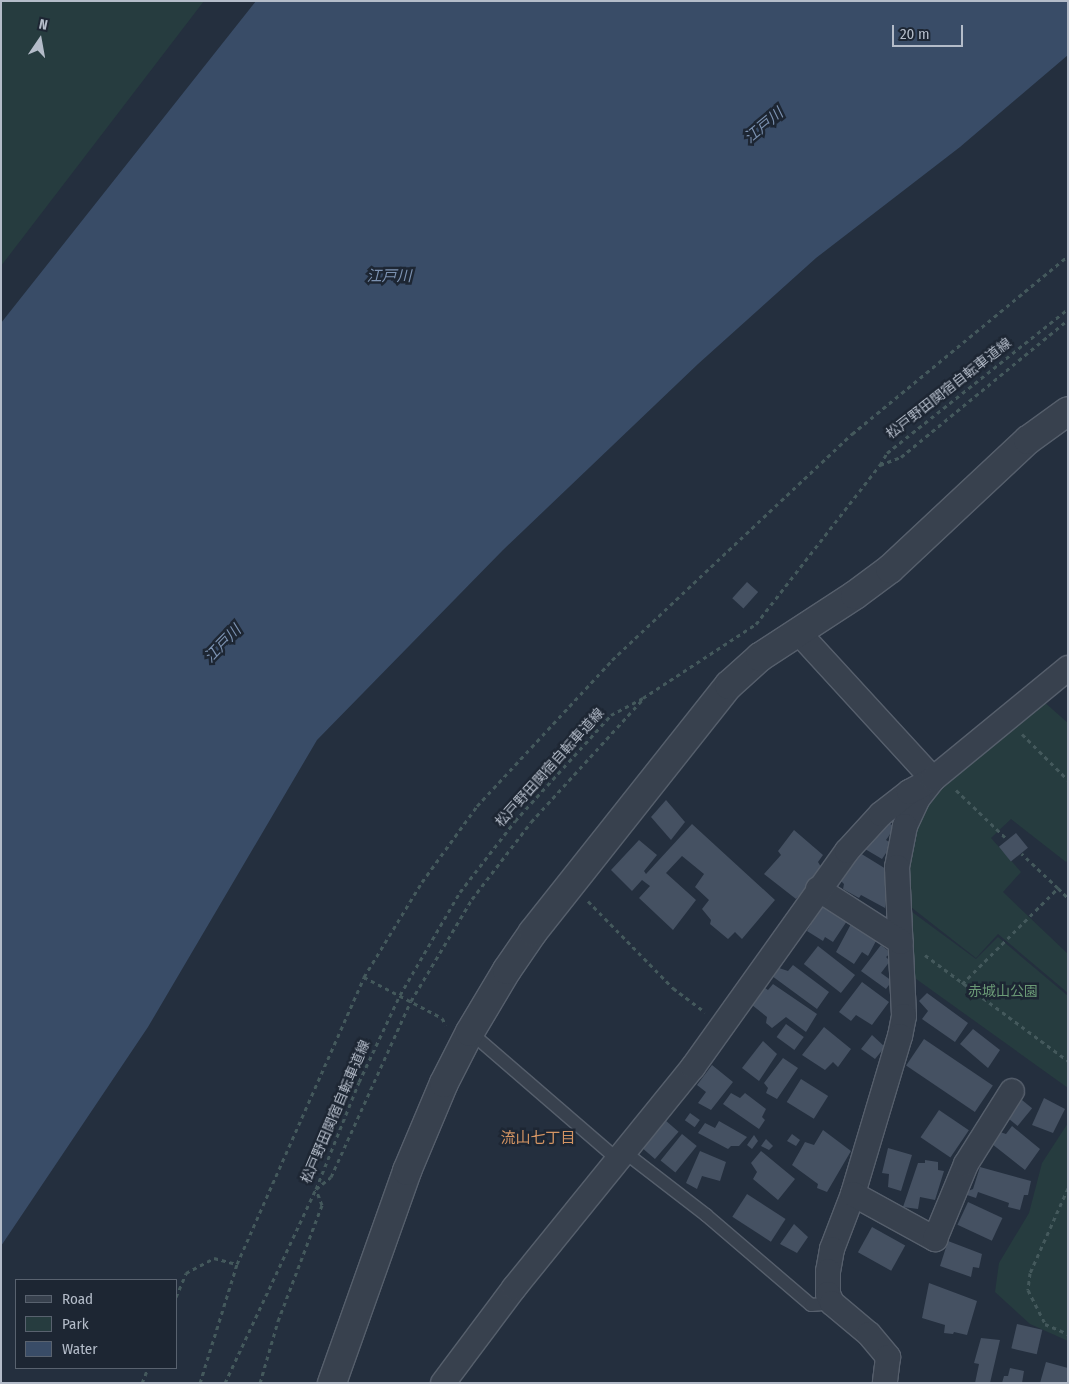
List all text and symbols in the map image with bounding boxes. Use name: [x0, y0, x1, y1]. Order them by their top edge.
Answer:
north arrow: [15, 15, 65, 65]
scale bar: [894, 15, 965, 47]
text: N: [37, 16, 49, 34]
text: 20 m: [900, 25, 930, 43]
water label: 江戸川: [741, 105, 787, 147]
water label: 江戸川: [367, 268, 411, 286]
street label: 松戸野田関宿自転車道線: [883, 335, 1015, 443]
water label: 江戸川: [201, 622, 245, 666]
street label: 松戸野田関宿自転車道線: [492, 705, 608, 831]
park label: 赤城山公園: [968, 984, 1038, 1000]
street label: 松戸野田関宿自転車道線: [298, 1038, 374, 1186]
district label: 流山七丁目: [501, 1130, 575, 1148]
legend: [15, 1279, 178, 1369]
text: Road: [62, 1290, 93, 1308]
text: Park: [62, 1315, 89, 1333]
text: Water: [62, 1340, 97, 1358]

